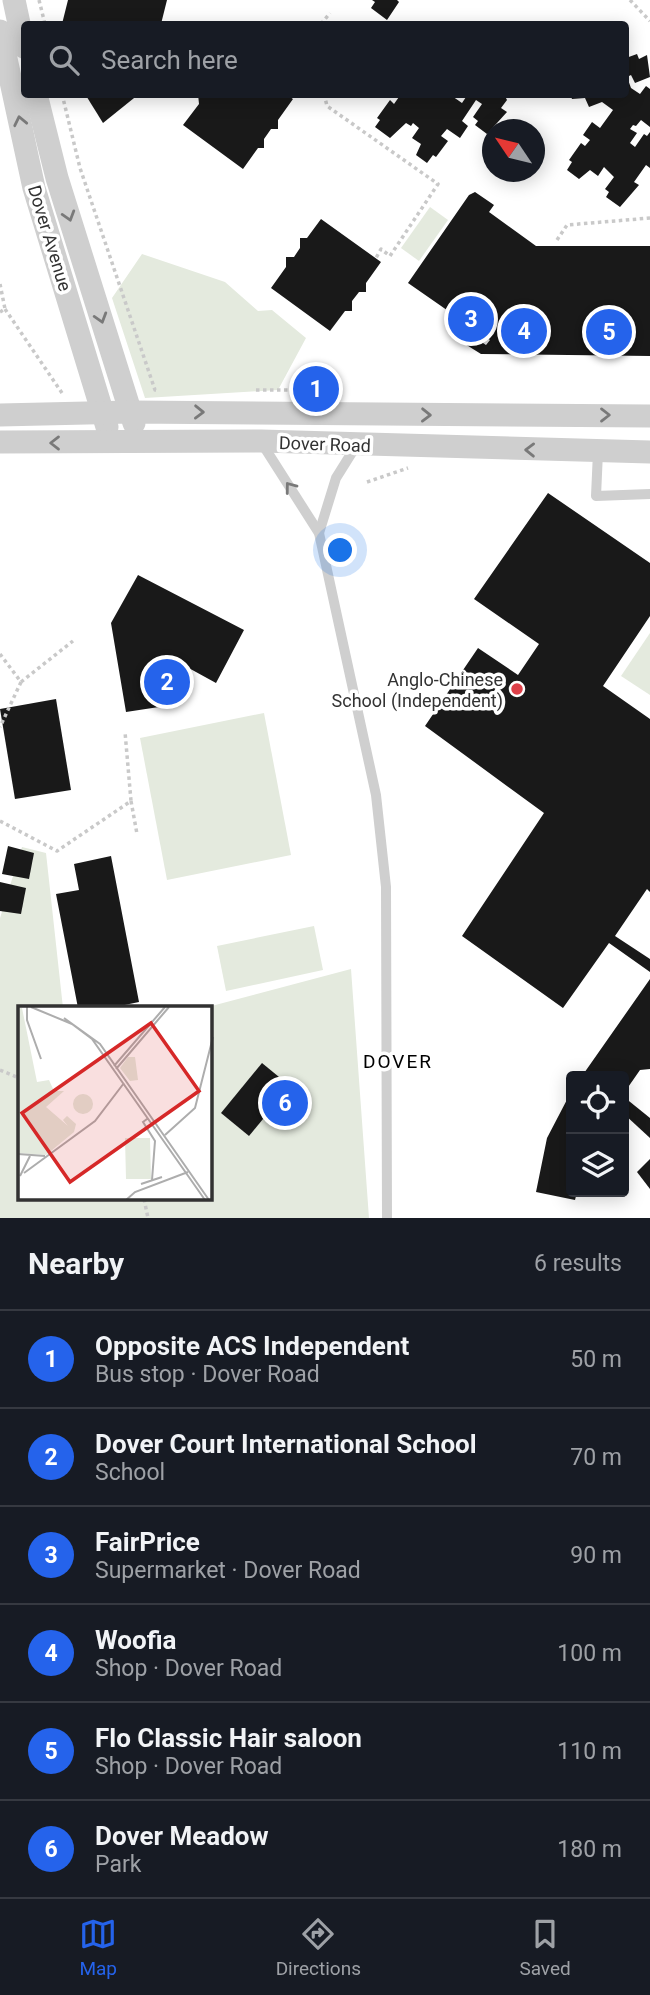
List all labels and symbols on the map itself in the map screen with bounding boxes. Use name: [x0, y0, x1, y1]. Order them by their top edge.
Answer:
one-way arrow: [13, 115, 28, 127]
north arrow: [482, 119, 545, 182]
street label: Dover Avenue: [24, 183, 76, 293]
one-way arrow: [60, 209, 75, 221]
pin: 3: [448, 293, 494, 345]
pin: 4: [501, 305, 547, 357]
pin: 5: [586, 306, 632, 358]
one-way arrow: [93, 311, 107, 324]
pin: 1: [293, 363, 339, 415]
one-way arrow: [193, 405, 204, 420]
one-way arrow: [421, 407, 432, 423]
one-way arrow: [600, 408, 611, 423]
street label: Dover Road: [279, 432, 371, 456]
one-way arrow: [49, 435, 60, 451]
one-way arrow: [524, 442, 534, 458]
one-way arrow: [286, 482, 299, 495]
your location: [323, 533, 357, 567]
pin: 2: [144, 656, 190, 708]
place label: Anglo-Chinese School (Independent): [332, 669, 503, 712]
marker: Anglo-Chinese School (Independent): [509, 681, 525, 697]
inset map: [18, 1006, 212, 1200]
district label: DOVER: [363, 1050, 433, 1073]
pin: 6: [262, 1077, 308, 1129]

